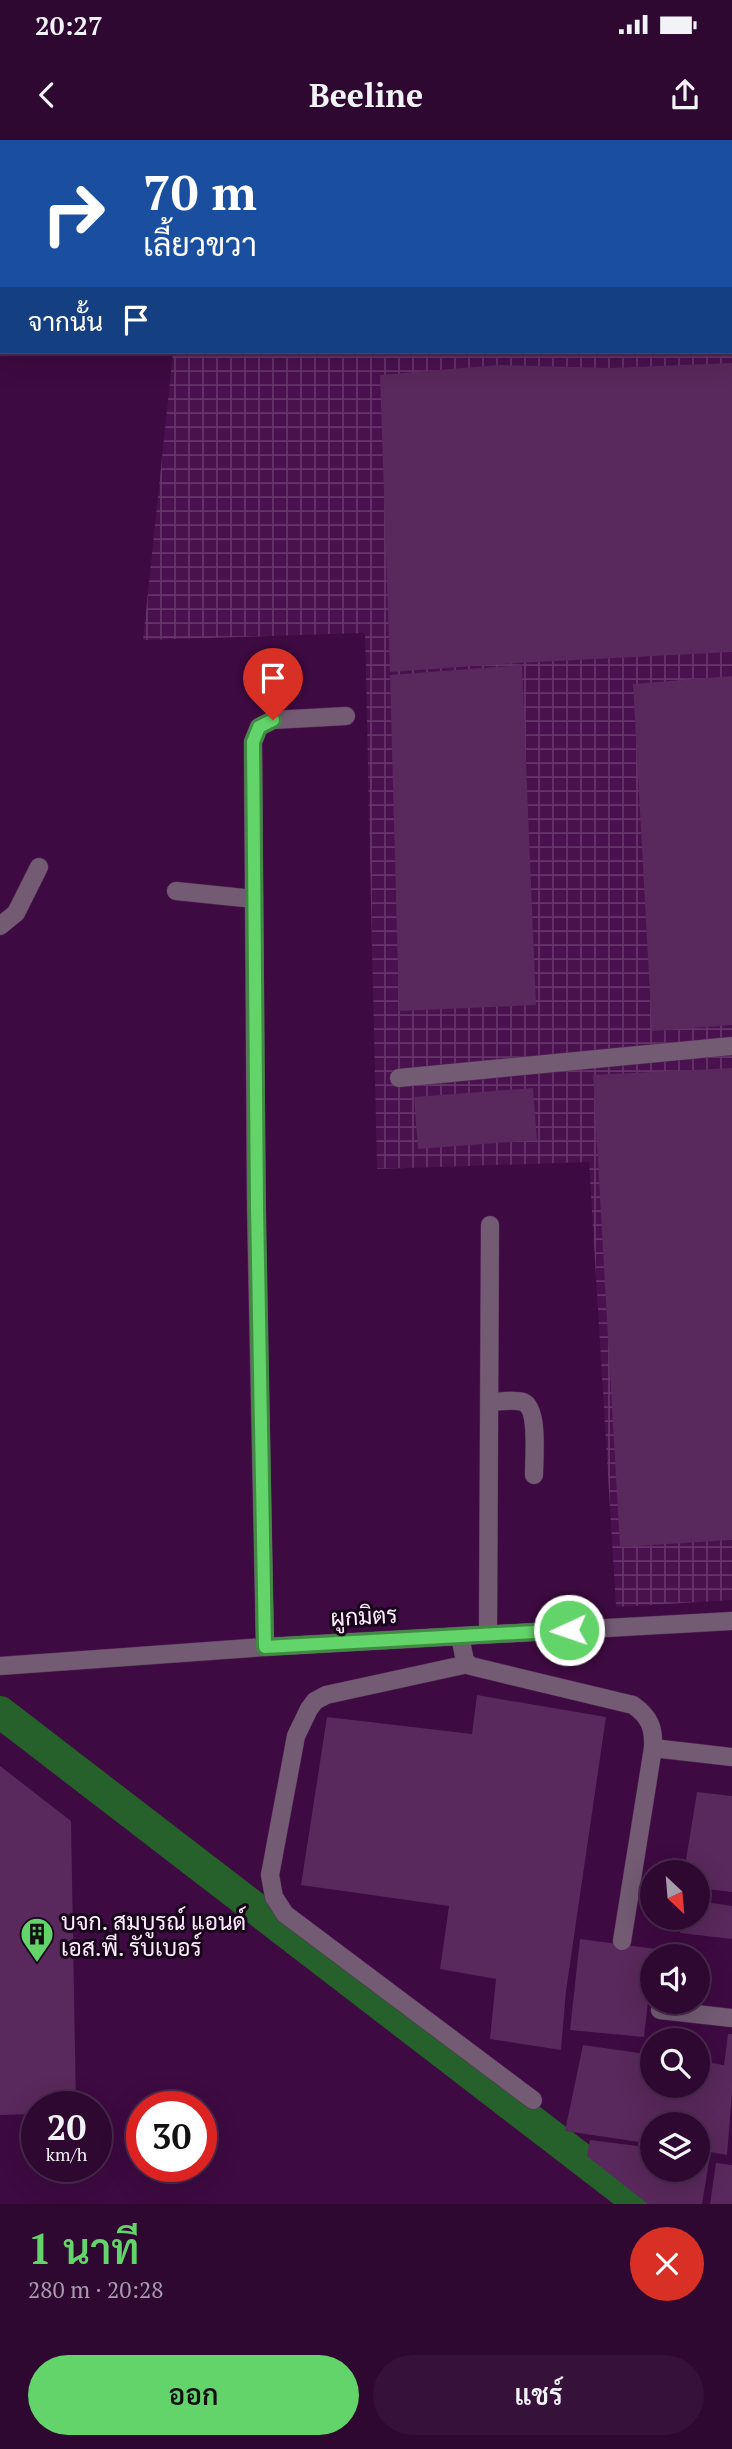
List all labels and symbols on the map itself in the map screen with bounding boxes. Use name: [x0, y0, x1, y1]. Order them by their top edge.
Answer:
pin: [243, 648, 303, 720]
position arrow: [532, 1593, 606, 1667]
street label: ผูกมิตร: [330, 1599, 398, 1635]
north arrow: [640, 1860, 710, 1930]
place label: บจก. สมบูรณ์ แอนด์ เอส.พี. รับเบอร์: [61, 1906, 246, 1963]
building icon: บจก. สมบูรณ์ แอนด์ เอส.พี. รับเบอร์: [18, 1915, 56, 1964]
speed limit sign: 30: [126, 2091, 217, 2182]

